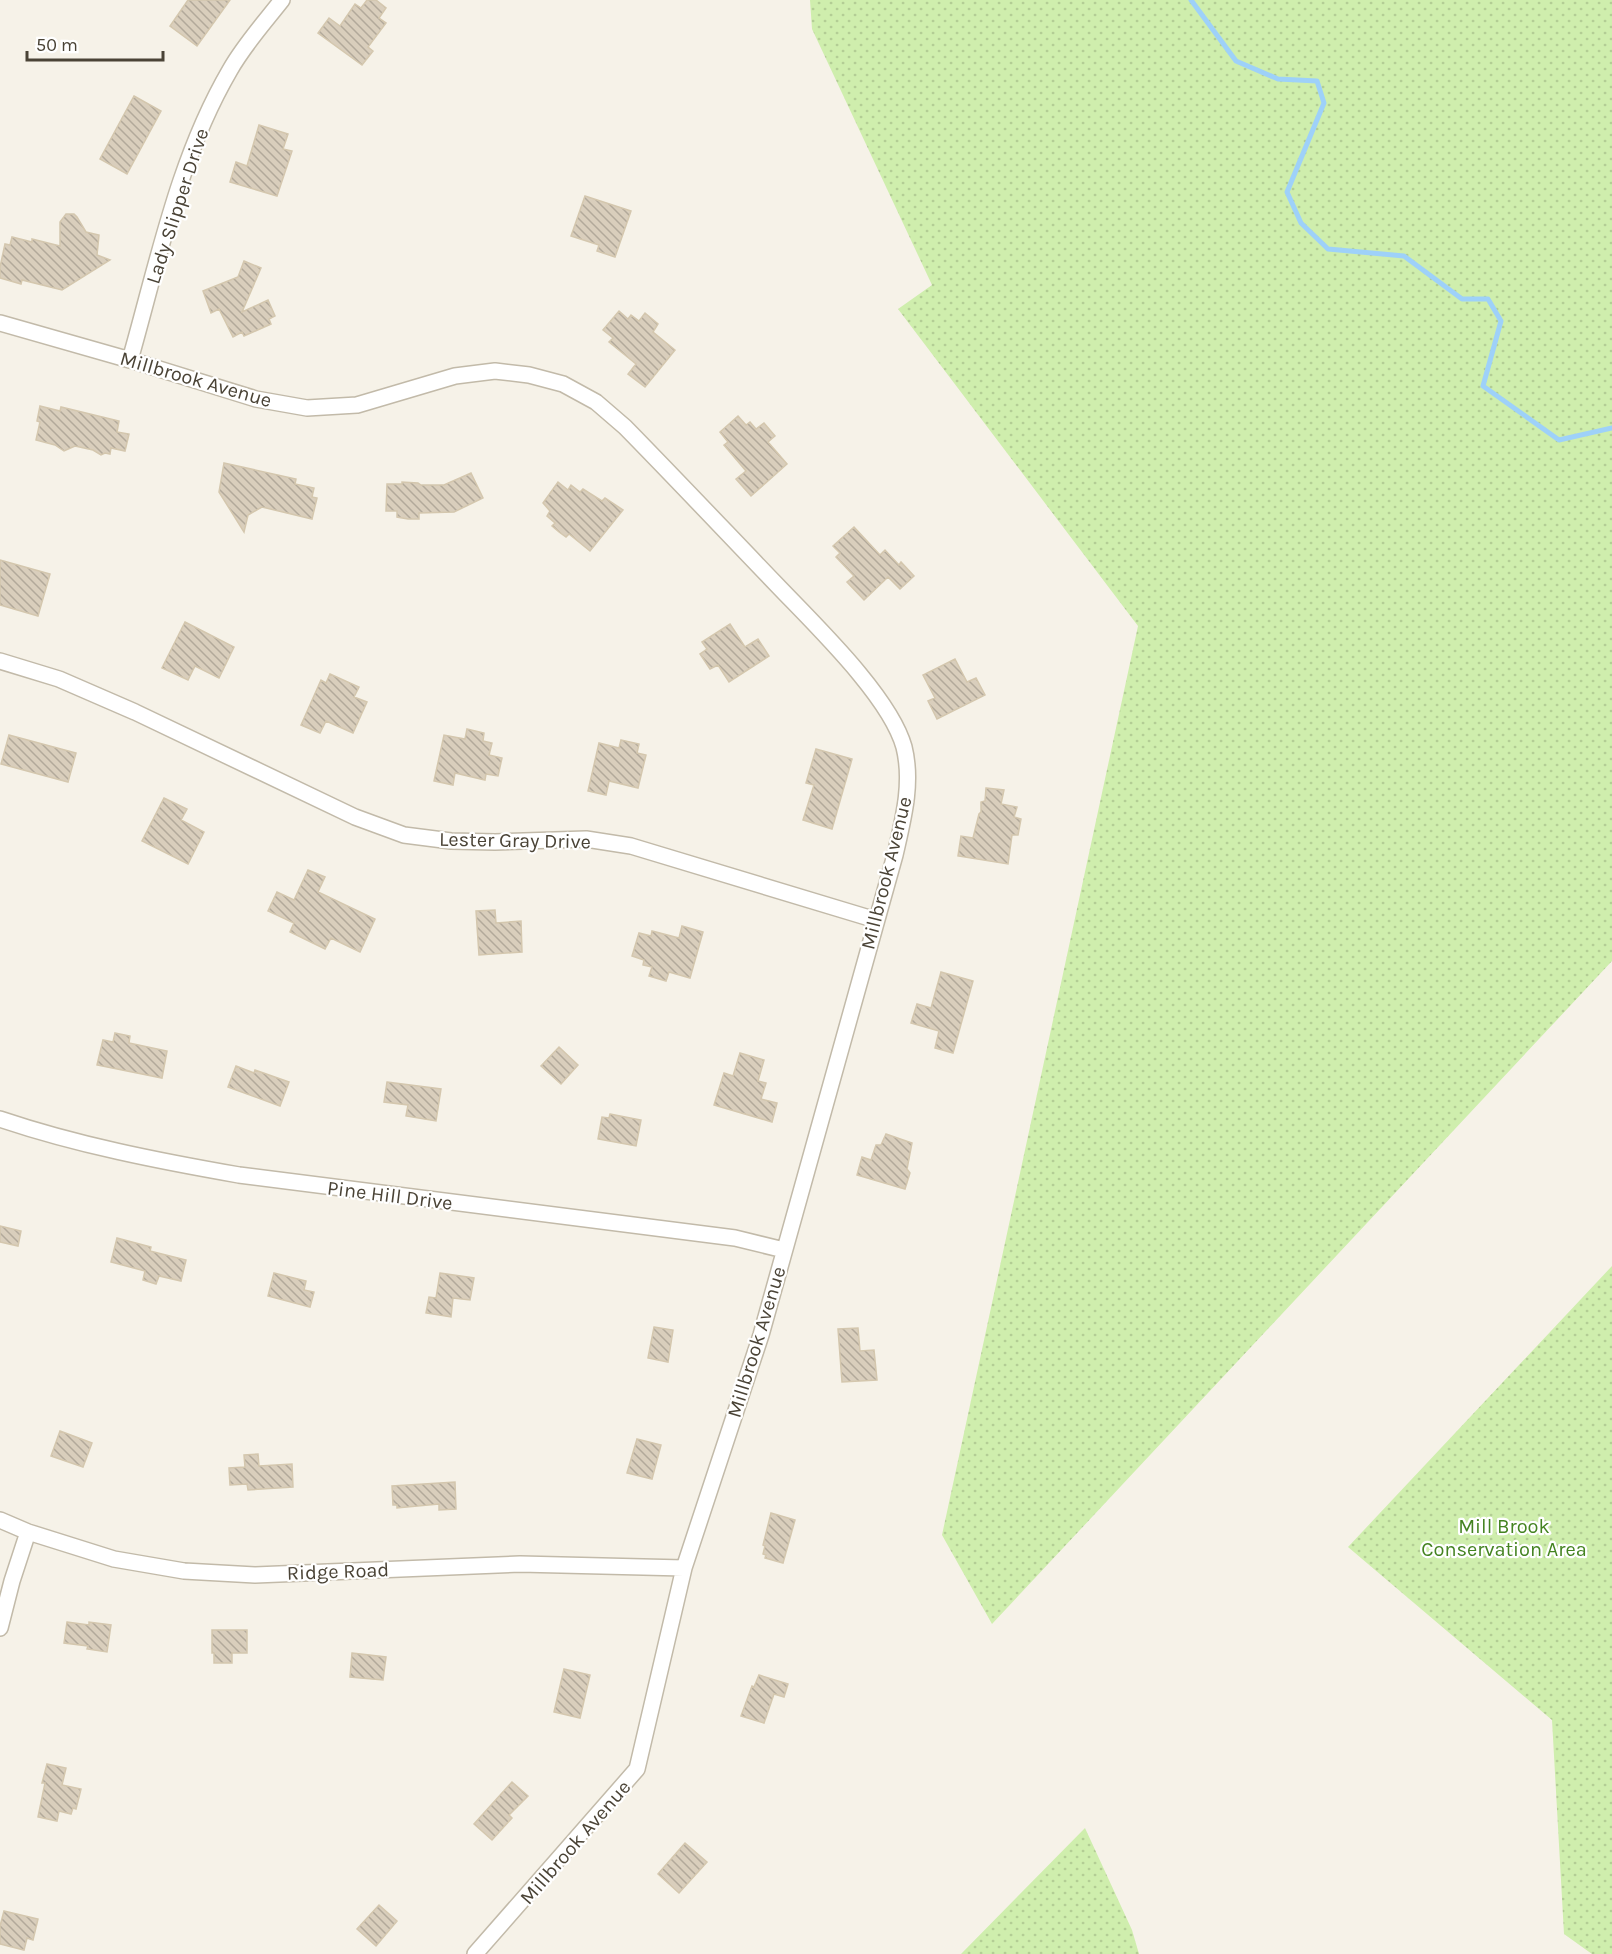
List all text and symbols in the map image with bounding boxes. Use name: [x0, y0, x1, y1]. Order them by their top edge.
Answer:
scale bar: [27, 24, 164, 62]
text: 50 m: [36, 34, 78, 56]
street label: Lady Slipper Drive: [141, 125, 213, 287]
street label: Millbrook Avenue: [117, 347, 274, 412]
street label: Millbrook Avenue: [856, 794, 917, 952]
street label: Lester Gray Drive: [439, 828, 591, 853]
street label: Pine Hill Drive: [326, 1176, 454, 1215]
street label: Millbrook Avenue: [723, 1264, 790, 1421]
park label: Mill Brook Conservation Area: [1421, 1515, 1587, 1561]
street label: Ridge Road: [286, 1558, 390, 1585]
street label: Millbrook Avenue: [515, 1776, 636, 1909]

